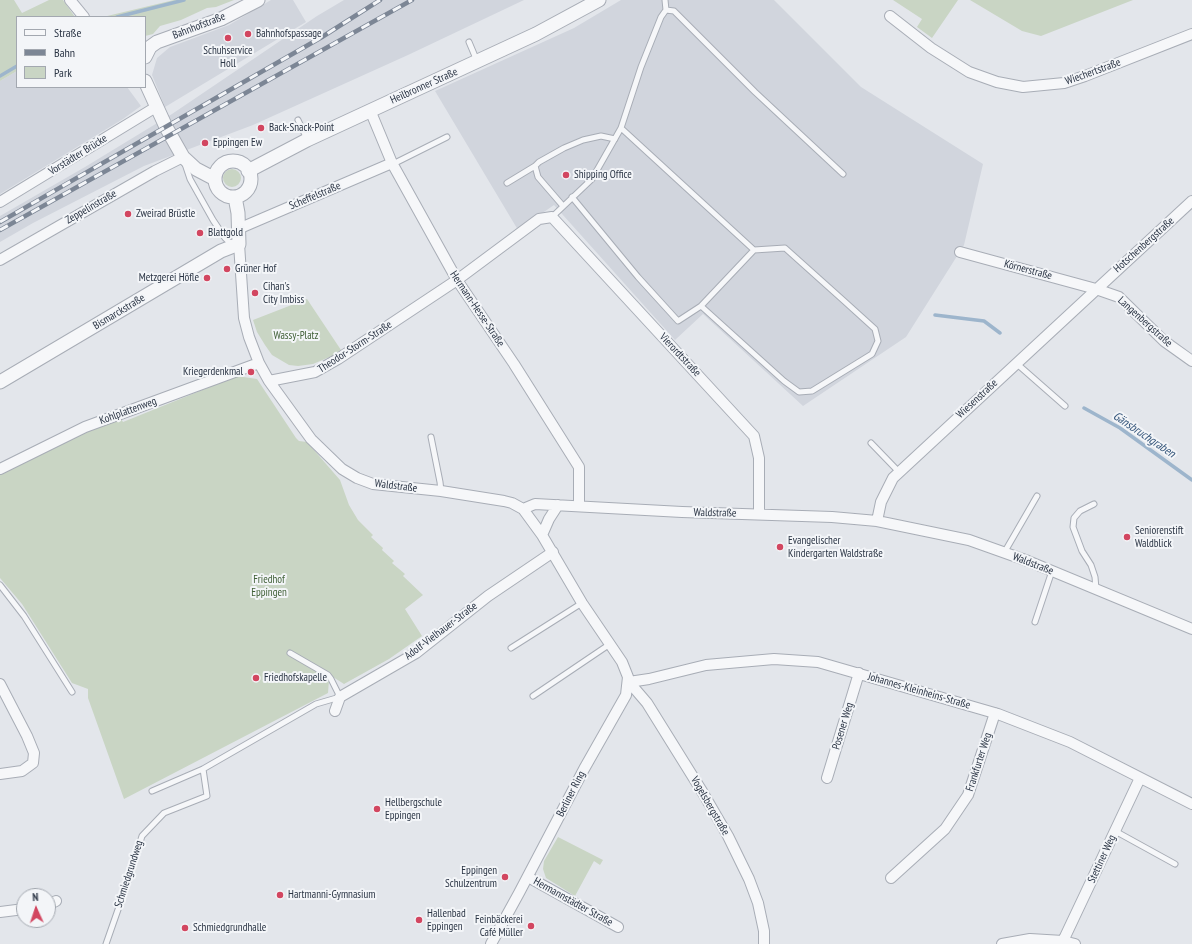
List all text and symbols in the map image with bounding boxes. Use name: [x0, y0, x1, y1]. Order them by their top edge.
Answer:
street label: Bahnhofstraße: [171, 10, 227, 42]
legend: [16, 16, 146, 88]
text: Straße: [54, 25, 81, 40]
place label: Bahnhofspassage: [256, 27, 322, 41]
marker: Bahnhofspassage: [243, 29, 253, 39]
marker: Schuhservice Holl: [223, 33, 233, 43]
place label: Schuhservice Holl: [203, 44, 253, 70]
text: Bahn: [54, 45, 75, 60]
street label: Wiechertstraße: [1064, 56, 1122, 88]
text: Park: [54, 65, 72, 80]
street label: Heilbronner Straße: [388, 65, 460, 107]
place label: Back-Snack-Point: [269, 121, 334, 135]
marker: Back-Snack-Point: [256, 123, 266, 133]
street label: Vorstädter Brücke: [46, 132, 110, 178]
place label: Eppingen Ew: [213, 136, 262, 150]
marker: Eppingen Ew: [200, 138, 210, 148]
place label: Shipping Office: [574, 168, 632, 182]
marker: Shipping Office: [561, 170, 571, 180]
street label: Scheffelstraße: [287, 179, 343, 213]
street label: Zeppelinstraße: [63, 187, 119, 227]
place label: Zweirad Brüstle: [136, 207, 195, 221]
marker: Zweirad Brüstle: [123, 209, 133, 219]
street label: Hotschenbergstraße: [1111, 214, 1177, 276]
place label: Blattgold: [208, 226, 243, 240]
marker: Blattgold: [195, 228, 205, 238]
street label: Körnerstraße: [1003, 257, 1053, 283]
place label: Grüner Hof: [235, 262, 276, 276]
marker: Grüner Hof: [222, 264, 232, 274]
street label: Hermann-Hesse-Straße: [447, 269, 507, 349]
place label: Metzgerei Höfle: [139, 271, 199, 285]
marker: Metzgerei Höfle: [202, 273, 212, 283]
place label: Cihan's City Imbiss: [263, 280, 304, 306]
marker: Cihan's City Imbiss: [250, 288, 260, 298]
street label: Bismarckstraße: [91, 291, 147, 333]
street label: Langenbergstraße: [1115, 294, 1175, 350]
street label: Theodor-Storm-Straße: [316, 318, 394, 376]
park label: Wassy-Platz: [273, 329, 319, 343]
street label: Vierordtstraße: [657, 331, 703, 379]
place label: Kriegerdenkmal: [183, 365, 243, 379]
marker: Kriegerdenkmal: [246, 367, 256, 377]
street label: Wiesenstraße: [954, 377, 1000, 421]
street label: Kohlplattenweg: [98, 395, 158, 427]
water label: Gänsbruchgraben: [1110, 409, 1178, 461]
street label: Waldstraße: [374, 477, 418, 495]
street label: Waldstraße: [693, 506, 737, 520]
place label: Seniorenstift Waldblick: [1135, 524, 1183, 550]
marker: Seniorenstift Waldblick: [1122, 532, 1132, 542]
place label: Evangelischer Kindergarten Waldstraße: [788, 534, 883, 560]
marker: Evangelischer Kindergarten Waldstraße: [775, 542, 785, 552]
street label: Waldstraße: [1011, 550, 1055, 578]
park label: Friedhof Eppingen: [251, 573, 287, 599]
street label: Adolf-Vielhauer-Straße: [402, 599, 480, 663]
street label: Johannes-Kleinheins-Straße: [866, 670, 972, 712]
place label: Friedhofskapelle: [264, 671, 327, 685]
marker: Friedhofskapelle: [251, 673, 261, 683]
street label: Posener Weg: [830, 701, 856, 751]
street label: Frankfurter Weg: [963, 731, 995, 793]
street label: Berliner Ring: [554, 769, 588, 819]
street label: Vogelsbergstraße: [688, 774, 732, 838]
place label: Hellbergschule Eppingen: [385, 796, 442, 822]
marker: Hellbergschule Eppingen: [372, 804, 382, 814]
street label: Stettiner Weg: [1085, 833, 1119, 885]
street label: Schmiedgrundweg: [112, 839, 146, 909]
place label: Eppingen Schulzentrum: [445, 864, 497, 890]
marker: Eppingen Schulzentrum: [500, 872, 510, 882]
street label: Hermannstädter Straße: [531, 875, 615, 929]
north arrow: [16, 888, 56, 928]
place label: Hartmanni-Gymnasium: [288, 888, 375, 902]
text: N: [32, 890, 39, 904]
marker: Hartmanni-Gymnasium: [275, 890, 285, 900]
place label: Hallenbad Eppingen: [427, 907, 466, 933]
place label: Feinbäckerei Café Müller: [475, 913, 523, 939]
marker: Hallenbad Eppingen: [414, 915, 424, 925]
place label: Schmiedgrundhalle: [193, 921, 266, 935]
marker: Feinbäckerei Café Müller: [526, 921, 536, 931]
marker: Schmiedgrundhalle: [180, 923, 190, 933]

